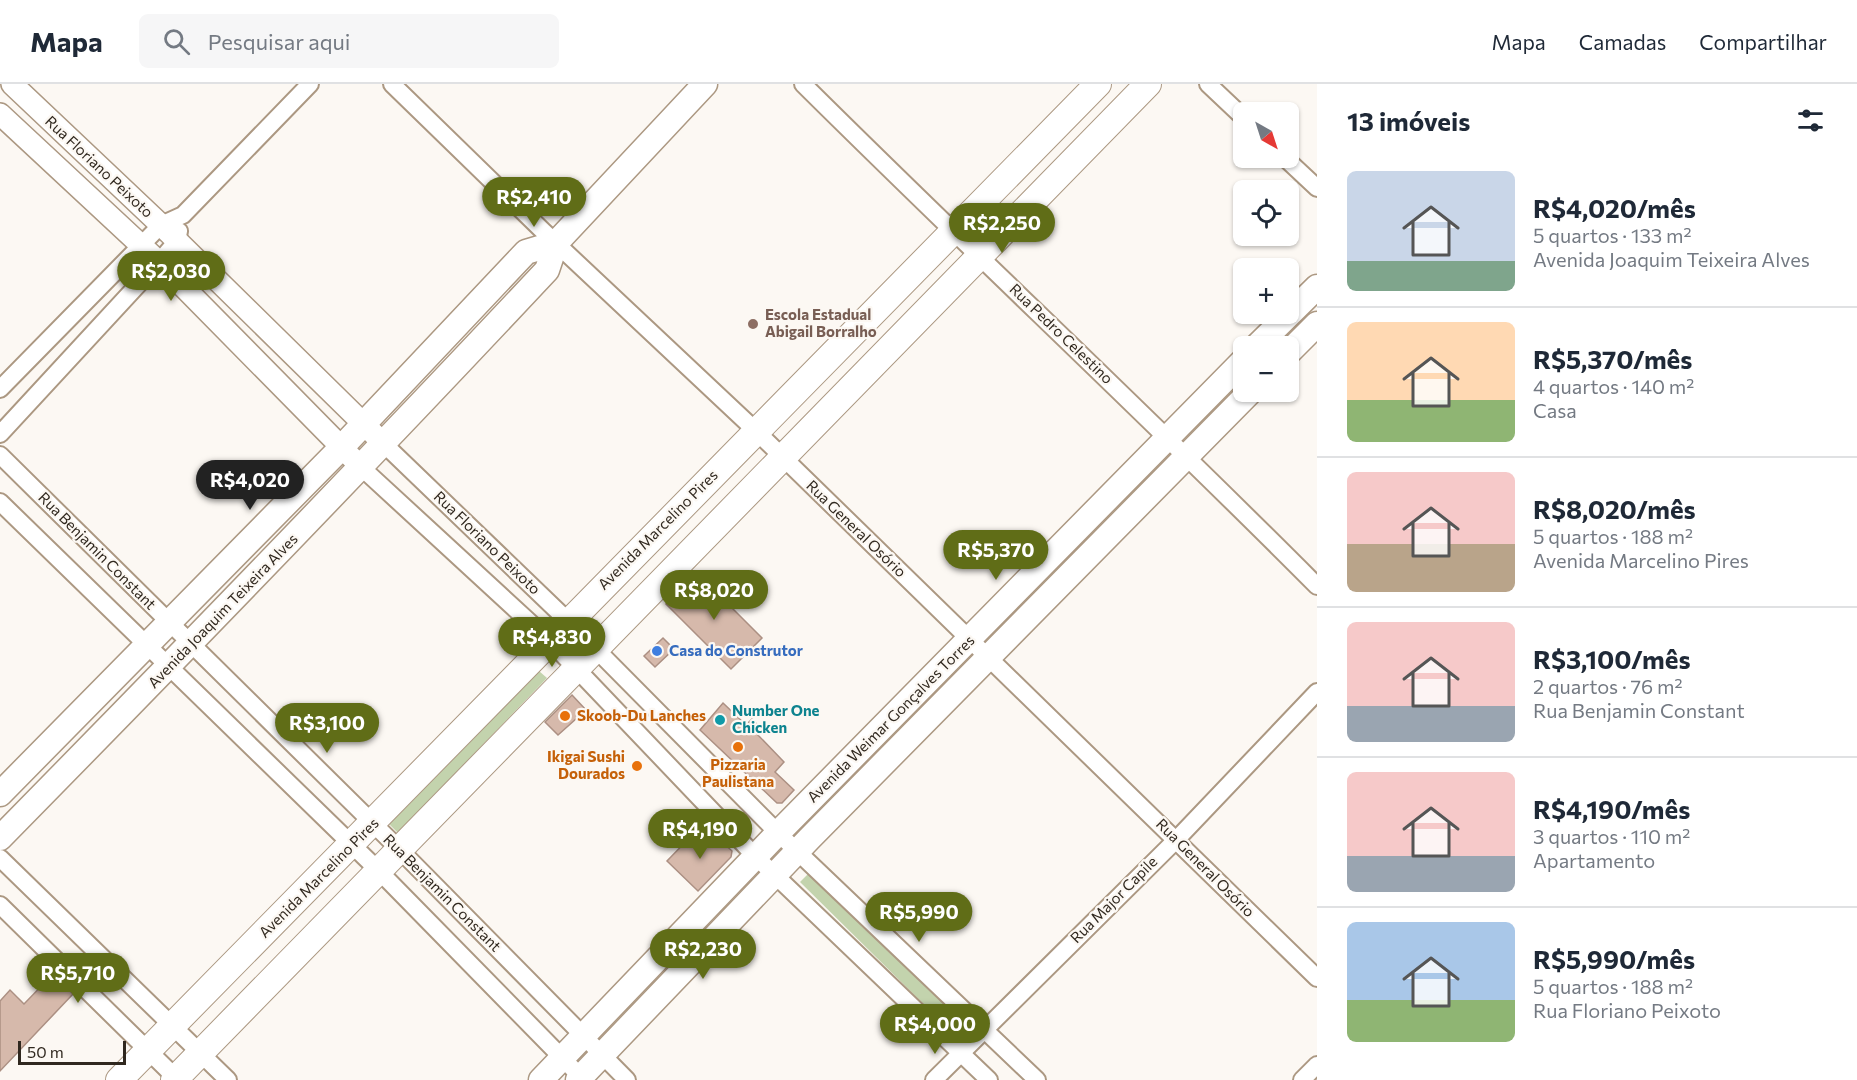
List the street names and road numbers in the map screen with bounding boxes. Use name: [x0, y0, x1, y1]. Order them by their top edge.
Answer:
street label: Rua Floriano Peixoto: [42, 112, 157, 221]
street label: Rua Pedro Celestino: [1006, 279, 1117, 387]
street label: Avenida Marcelino Pires: [594, 466, 721, 593]
street label: Rua General Osório: [803, 476, 910, 581]
street label: Rua Floriano Peixoto: [431, 487, 545, 598]
street label: Rua Benjamin Constant: [35, 488, 160, 613]
street label: Avenida Joaquim Teixeira Alves: [144, 529, 301, 691]
street label: Avenida Weimar Gonçalves Torres: [803, 631, 978, 806]
street label: Avenida Marcelino Pires: [255, 814, 382, 941]
street label: Rua General Osório: [1153, 814, 1259, 920]
street label: Rua Benjamin Constant: [380, 830, 505, 955]
street label: Rua Major Capile: [1066, 852, 1160, 946]

